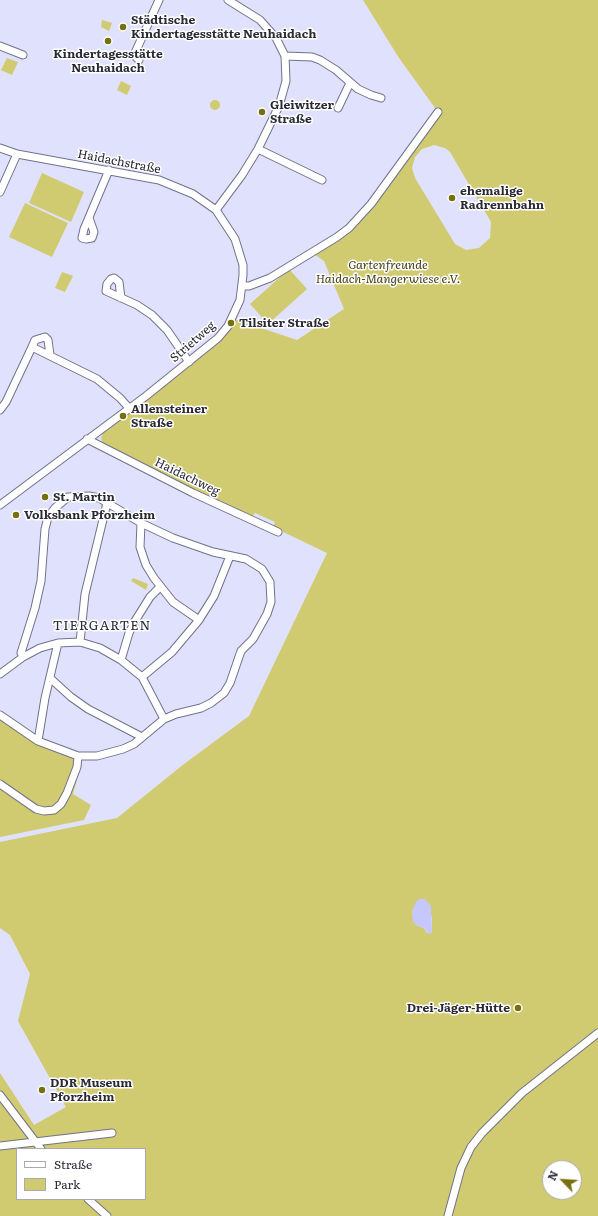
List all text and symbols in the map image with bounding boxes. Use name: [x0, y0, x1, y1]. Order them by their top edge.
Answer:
place label: Städtische Kindertagesstätte Neuhaidach: [131, 13, 316, 41]
marker: Städtische Kindertagesstätte Neuhaidach: [118, 22, 128, 32]
marker: Kindertagesstätte Neuhaidach: [103, 36, 113, 46]
place label: Kindertagesstätte Neuhaidach: [53, 47, 163, 75]
place label: Gleiwitzer Straße: [270, 98, 334, 126]
marker: Gleiwitzer Straße: [257, 107, 267, 117]
street label: Haidachstraße: [76, 147, 162, 177]
place label: ehemalige Radrennbahn: [460, 184, 544, 212]
marker: ehemalige Radrennbahn: [447, 193, 457, 203]
park label: Gartenfreunde Haidach-Mangerwiese e.V.: [316, 258, 460, 286]
place label: Tilsiter Straße: [239, 316, 329, 330]
marker: Tilsiter Straße: [226, 318, 236, 328]
street label: Strietweg: [168, 319, 218, 365]
place label: Allensteiner Straße: [131, 402, 207, 430]
marker: Allensteiner Straße: [118, 411, 128, 421]
street label: Haidachweg: [152, 455, 222, 499]
place label: St. Martin: [53, 490, 115, 504]
marker: St. Martin: [40, 492, 50, 502]
place label: Volksbank Pforzheim: [24, 508, 155, 522]
marker: Volksbank Pforzheim: [11, 510, 21, 520]
district label: TIERGARTEN: [53, 618, 151, 634]
place label: Drei-Jäger-Hütte: [407, 1001, 510, 1015]
marker: Drei-Jäger-Hütte: [513, 1003, 523, 1013]
place label: DDR Museum Pforzheim: [50, 1076, 132, 1104]
marker: DDR Museum Pforzheim: [37, 1085, 47, 1095]
legend: [16, 1148, 146, 1200]
text: Straße: [54, 1155, 92, 1173]
north arrow: [542, 1160, 582, 1200]
text: N: [543, 1168, 561, 1183]
text: Park: [54, 1175, 80, 1193]

